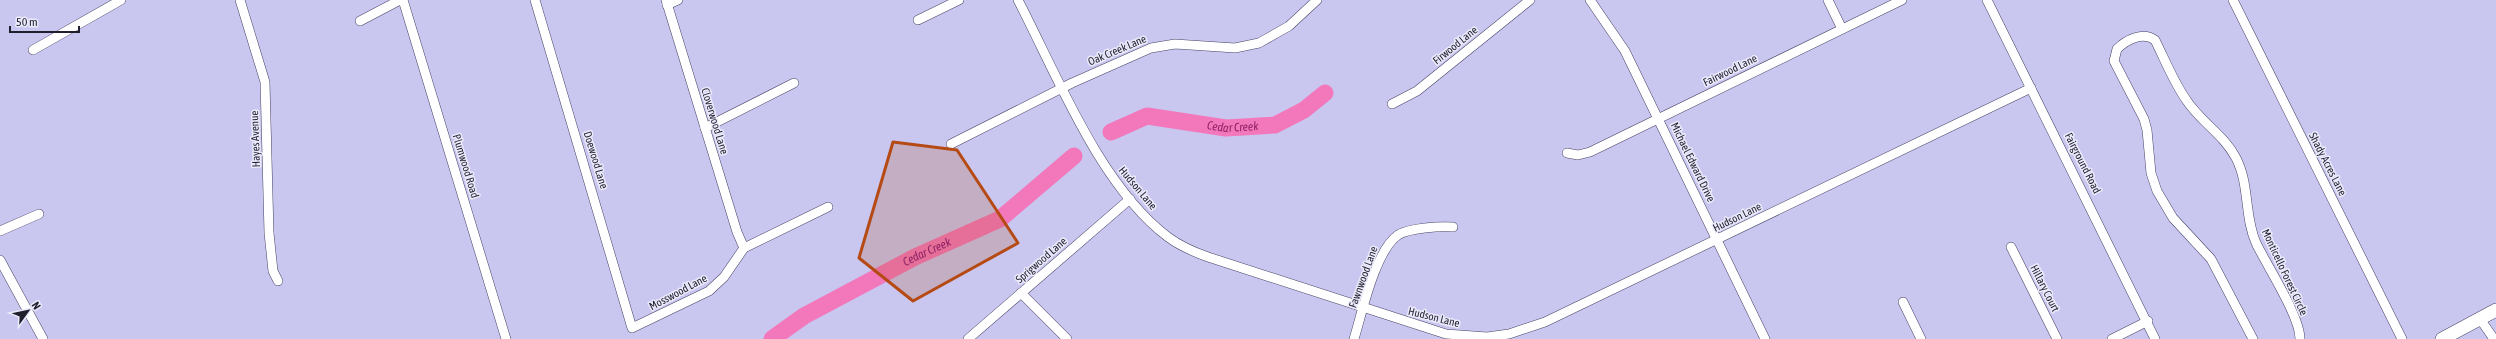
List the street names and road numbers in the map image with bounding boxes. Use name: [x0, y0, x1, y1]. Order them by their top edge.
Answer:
street label: Firwood Lane: [1430, 24, 1480, 66]
street label: Oak Creek Lane: [1086, 32, 1148, 68]
street label: Fairwood Lane: [1701, 52, 1759, 88]
street label: Cloverwood Lane: [699, 86, 731, 156]
street label: Hayes Avenue: [248, 110, 262, 168]
street label: Michael Edward Drive: [1669, 120, 1717, 204]
street label: Doewood Lane: [582, 130, 610, 190]
street label: Shady Acres Lane: [2307, 130, 2349, 198]
street label: Fairground Road: [2063, 131, 2103, 195]
street label: Plumwood Road: [451, 133, 481, 199]
street label: Hudson Lane: [1117, 164, 1159, 212]
street label: Hudson Lane: [1711, 200, 1763, 234]
street label: Monticello Forest Circle: [2260, 227, 2310, 317]
street label: Sprigwood Lane: [1013, 235, 1069, 285]
street label: Fawnwood Lane: [1346, 245, 1380, 309]
street label: Hillary Court: [2028, 263, 2062, 313]
street label: Mosswood Lane: [647, 272, 709, 312]
street label: Hudson Lane: [1407, 305, 1461, 329]

